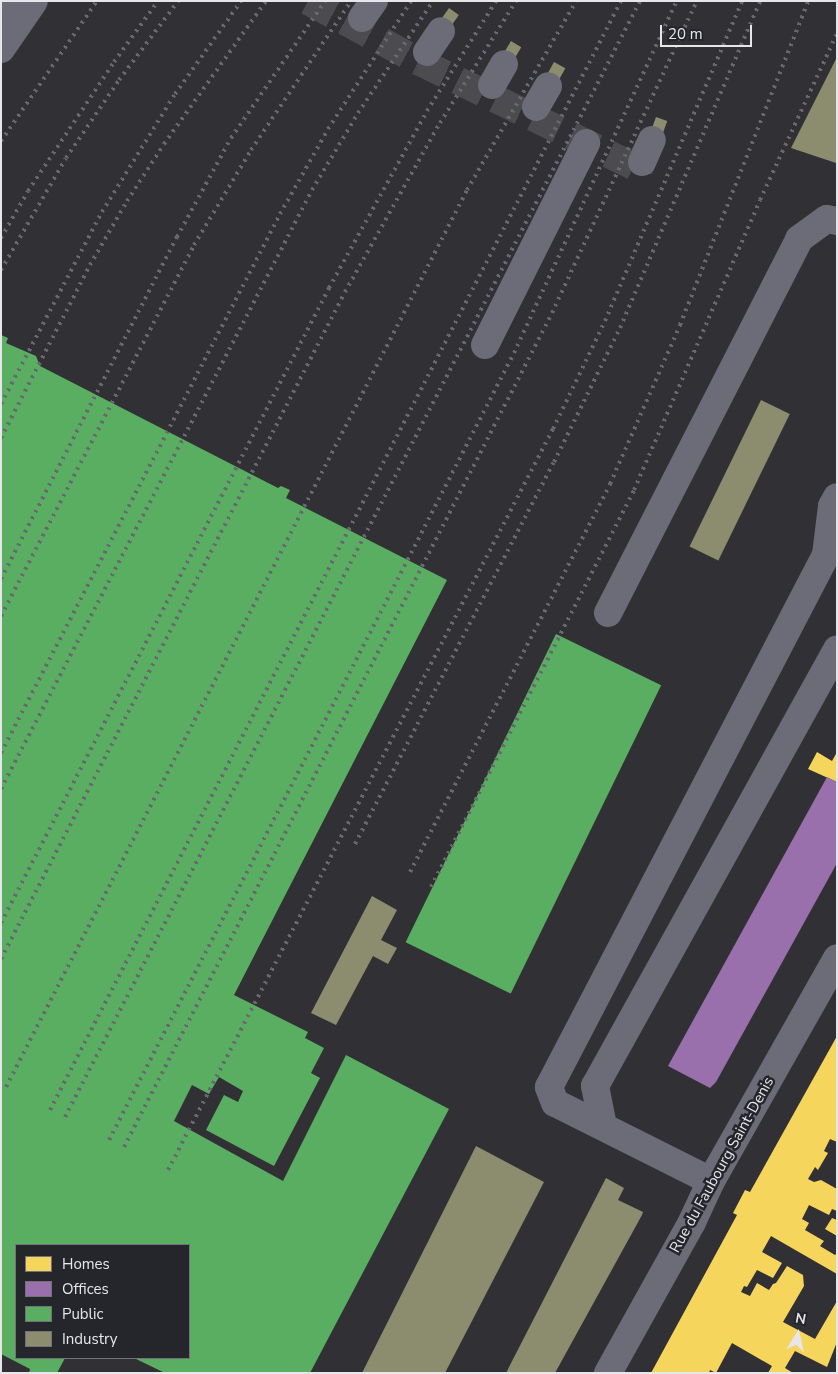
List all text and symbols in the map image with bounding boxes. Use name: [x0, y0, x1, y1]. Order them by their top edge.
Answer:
scale bar: [663, 15, 756, 47]
text: 20 m: [668, 24, 703, 44]
street label: Rue du Faubourg Saint-Denis: [666, 1074, 778, 1256]
legend: [15, 1244, 190, 1359]
text: Homes: [62, 1254, 110, 1274]
text: Offices: [62, 1279, 109, 1299]
text: Public: [62, 1304, 103, 1324]
text: N: [794, 1308, 807, 1329]
north arrow: [773, 1309, 823, 1359]
text: Industry: [62, 1329, 117, 1349]

